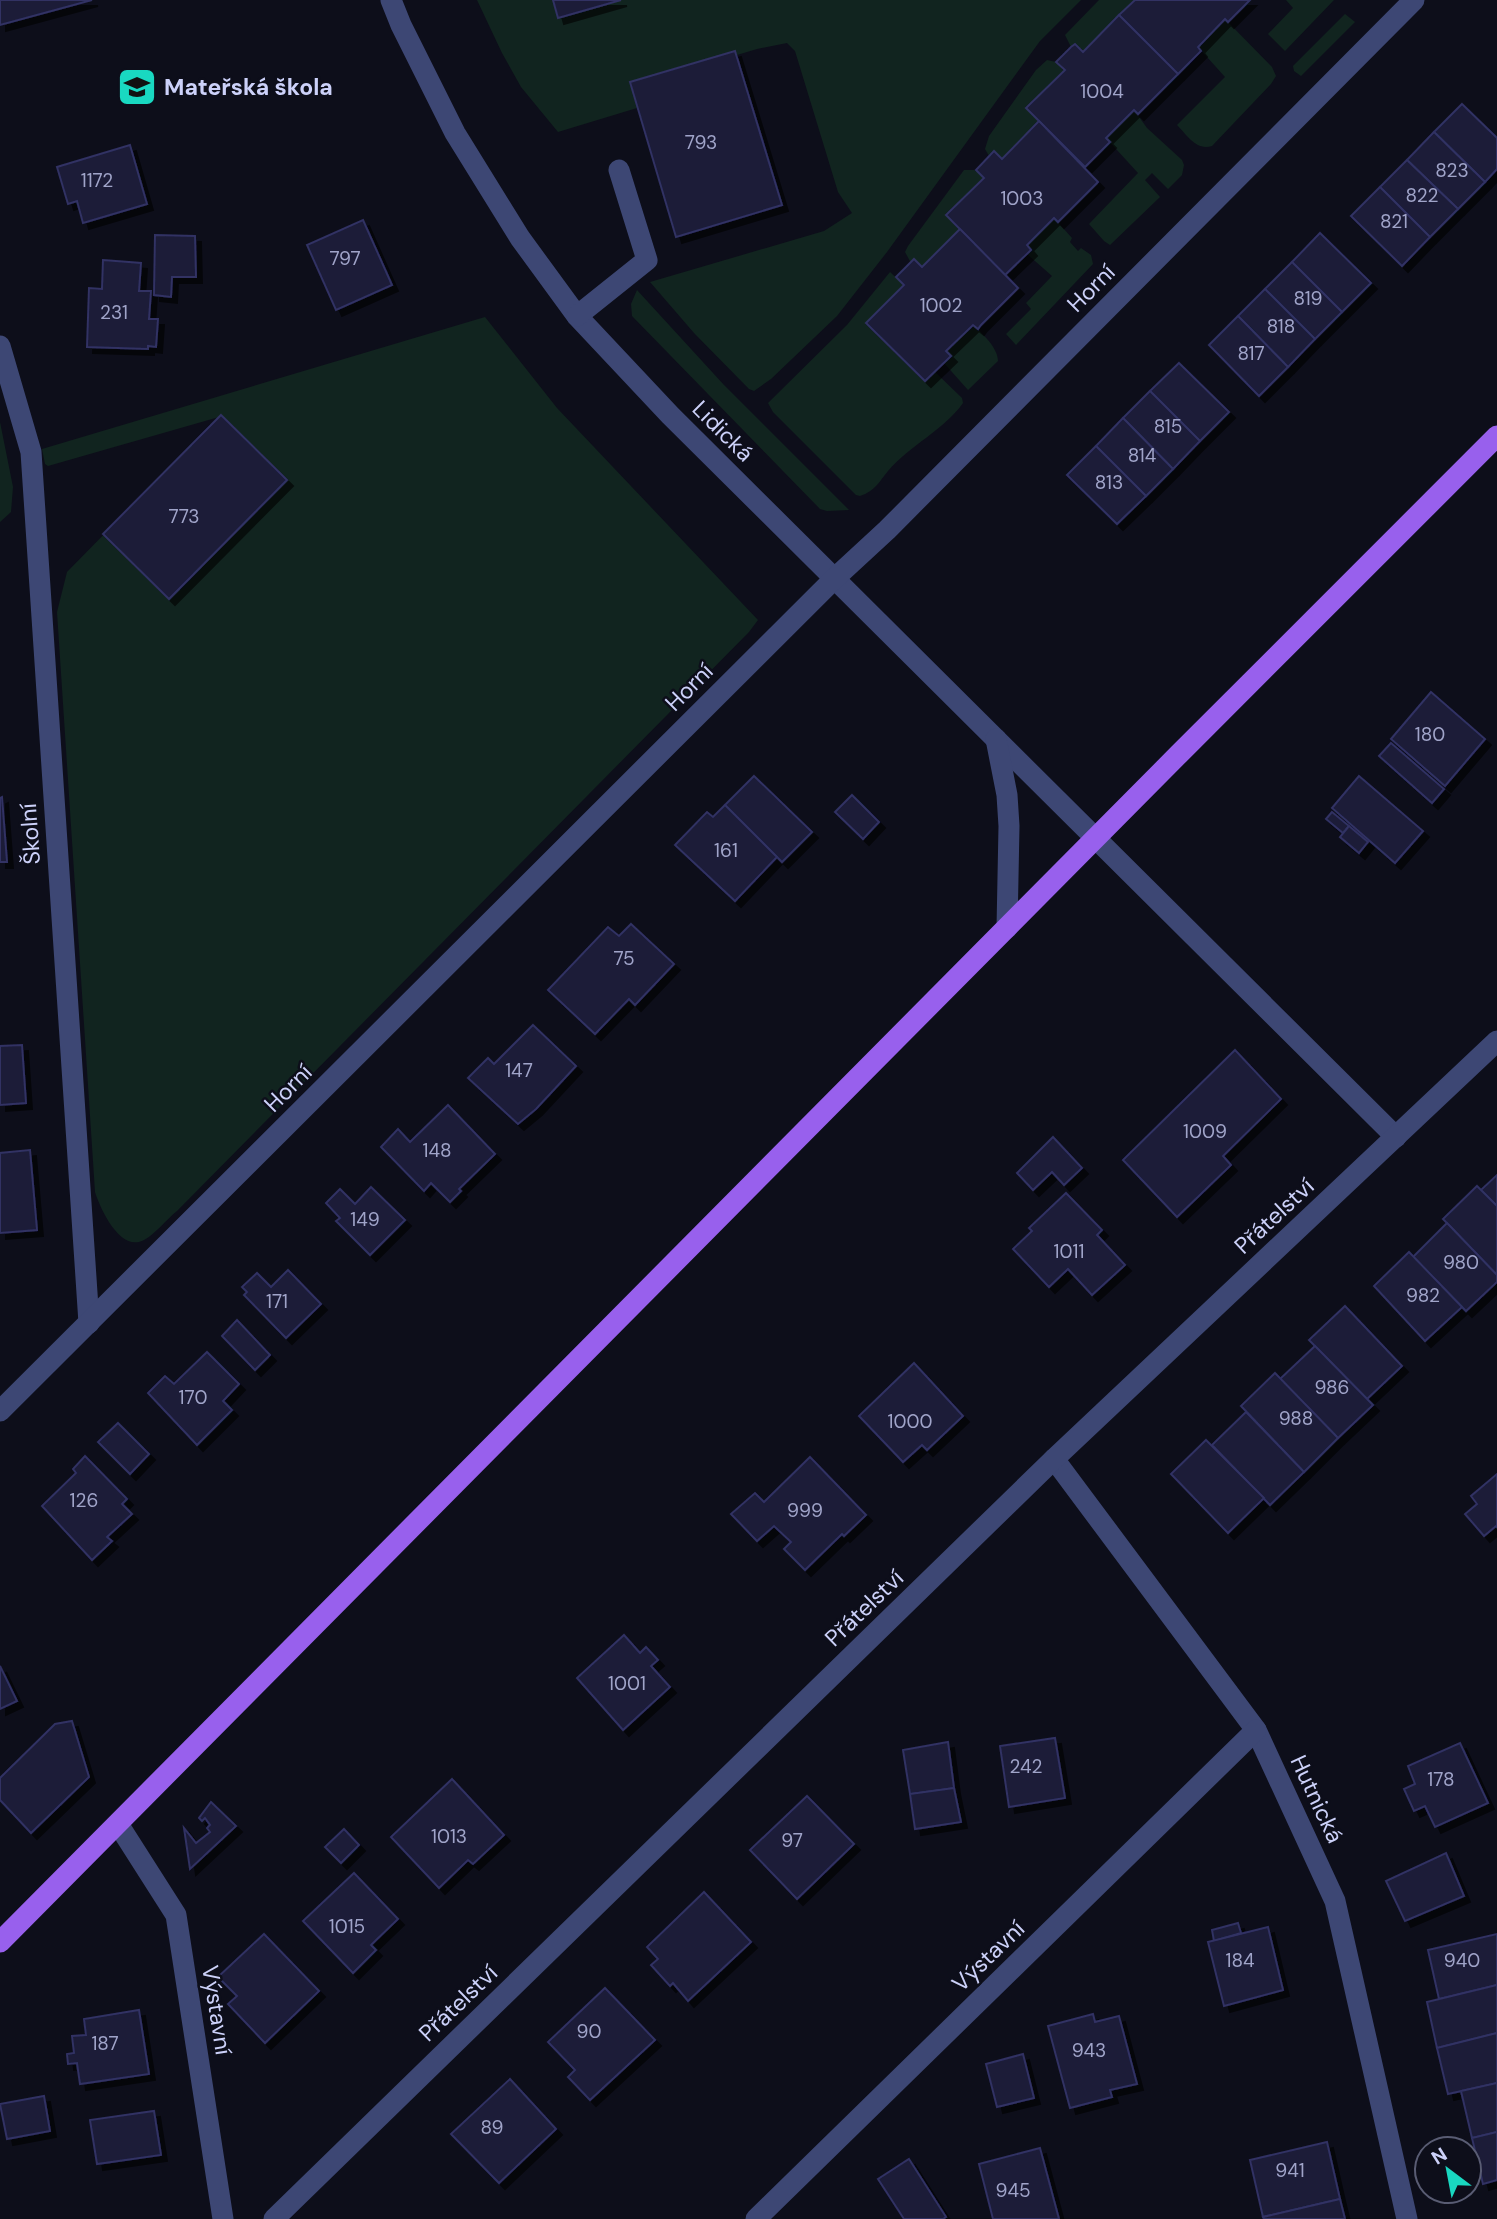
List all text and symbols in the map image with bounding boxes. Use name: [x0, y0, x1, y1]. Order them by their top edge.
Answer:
school or university icon: Mateřská škola: [116, 66, 158, 108]
place label: Mateřská škola: [164, 72, 333, 102]
house number: 1004: [1080, 79, 1124, 104]
house number: 793: [685, 130, 717, 155]
house number: 823: [1435, 158, 1469, 183]
house number: 1172: [81, 168, 113, 193]
house number: 822: [1405, 183, 1439, 208]
house number: 1003: [1000, 186, 1044, 211]
house number: 821: [1380, 209, 1408, 234]
house number: 797: [329, 246, 361, 271]
street label: Horní: [1061, 257, 1122, 318]
house number: 819: [1293, 286, 1323, 311]
house number: 1002: [920, 293, 962, 318]
house number: 231: [100, 300, 128, 325]
house number: 818: [1267, 314, 1295, 339]
house number: 817: [1237, 341, 1265, 366]
street label: Lidická: [686, 394, 760, 468]
house number: 815: [1154, 414, 1182, 439]
house number: 814: [1128, 443, 1156, 468]
house number: 813: [1095, 470, 1123, 495]
house number: 773: [168, 504, 200, 529]
street label: Horní: [659, 656, 720, 717]
house number: 180: [1415, 722, 1445, 747]
street label: Školní: [13, 802, 47, 866]
house number: 161: [714, 838, 738, 863]
house number: 75: [613, 946, 635, 971]
street label: Horní: [258, 1057, 319, 1118]
house number: 147: [505, 1058, 533, 1083]
house number: 1009: [1183, 1119, 1227, 1144]
house number: 148: [422, 1138, 452, 1163]
street label: Přátelství: [1228, 1171, 1321, 1260]
house number: 149: [350, 1207, 380, 1232]
house number: 1011: [1054, 1239, 1084, 1264]
house number: 980: [1443, 1250, 1479, 1275]
house number: 982: [1406, 1283, 1440, 1308]
house number: 171: [266, 1289, 288, 1314]
house number: 986: [1314, 1375, 1350, 1400]
house number: 170: [179, 1385, 207, 1410]
house number: 988: [1279, 1406, 1313, 1431]
house number: 1000: [888, 1409, 932, 1434]
house number: 126: [70, 1488, 98, 1513]
house number: 999: [787, 1498, 823, 1523]
street label: Přátelství: [818, 1562, 910, 1653]
house number: 1001: [608, 1671, 646, 1696]
street label: Hutnická: [1284, 1750, 1350, 1848]
house number: 242: [1009, 1754, 1043, 1779]
house number: 178: [1427, 1767, 1455, 1792]
house number: 1013: [431, 1824, 467, 1849]
house number: 97: [781, 1828, 803, 1853]
street label: Výstavní: [945, 1913, 1031, 1998]
house number: 1015: [329, 1914, 365, 1939]
house number: 184: [1225, 1948, 1255, 1973]
house number: 940: [1444, 1948, 1480, 1973]
street label: Přátelství: [412, 1957, 504, 2048]
street label: Výstavní: [195, 1963, 239, 2058]
house number: 90: [577, 2019, 601, 2044]
house number: 187: [91, 2031, 119, 2056]
house number: 943: [1072, 2038, 1106, 2063]
house number: 89: [481, 2115, 503, 2140]
north arrow: [1413, 2135, 1483, 2205]
text: N: [1427, 2142, 1452, 2170]
house number: 941: [1275, 2158, 1305, 2183]
house number: 945: [995, 2178, 1031, 2203]

